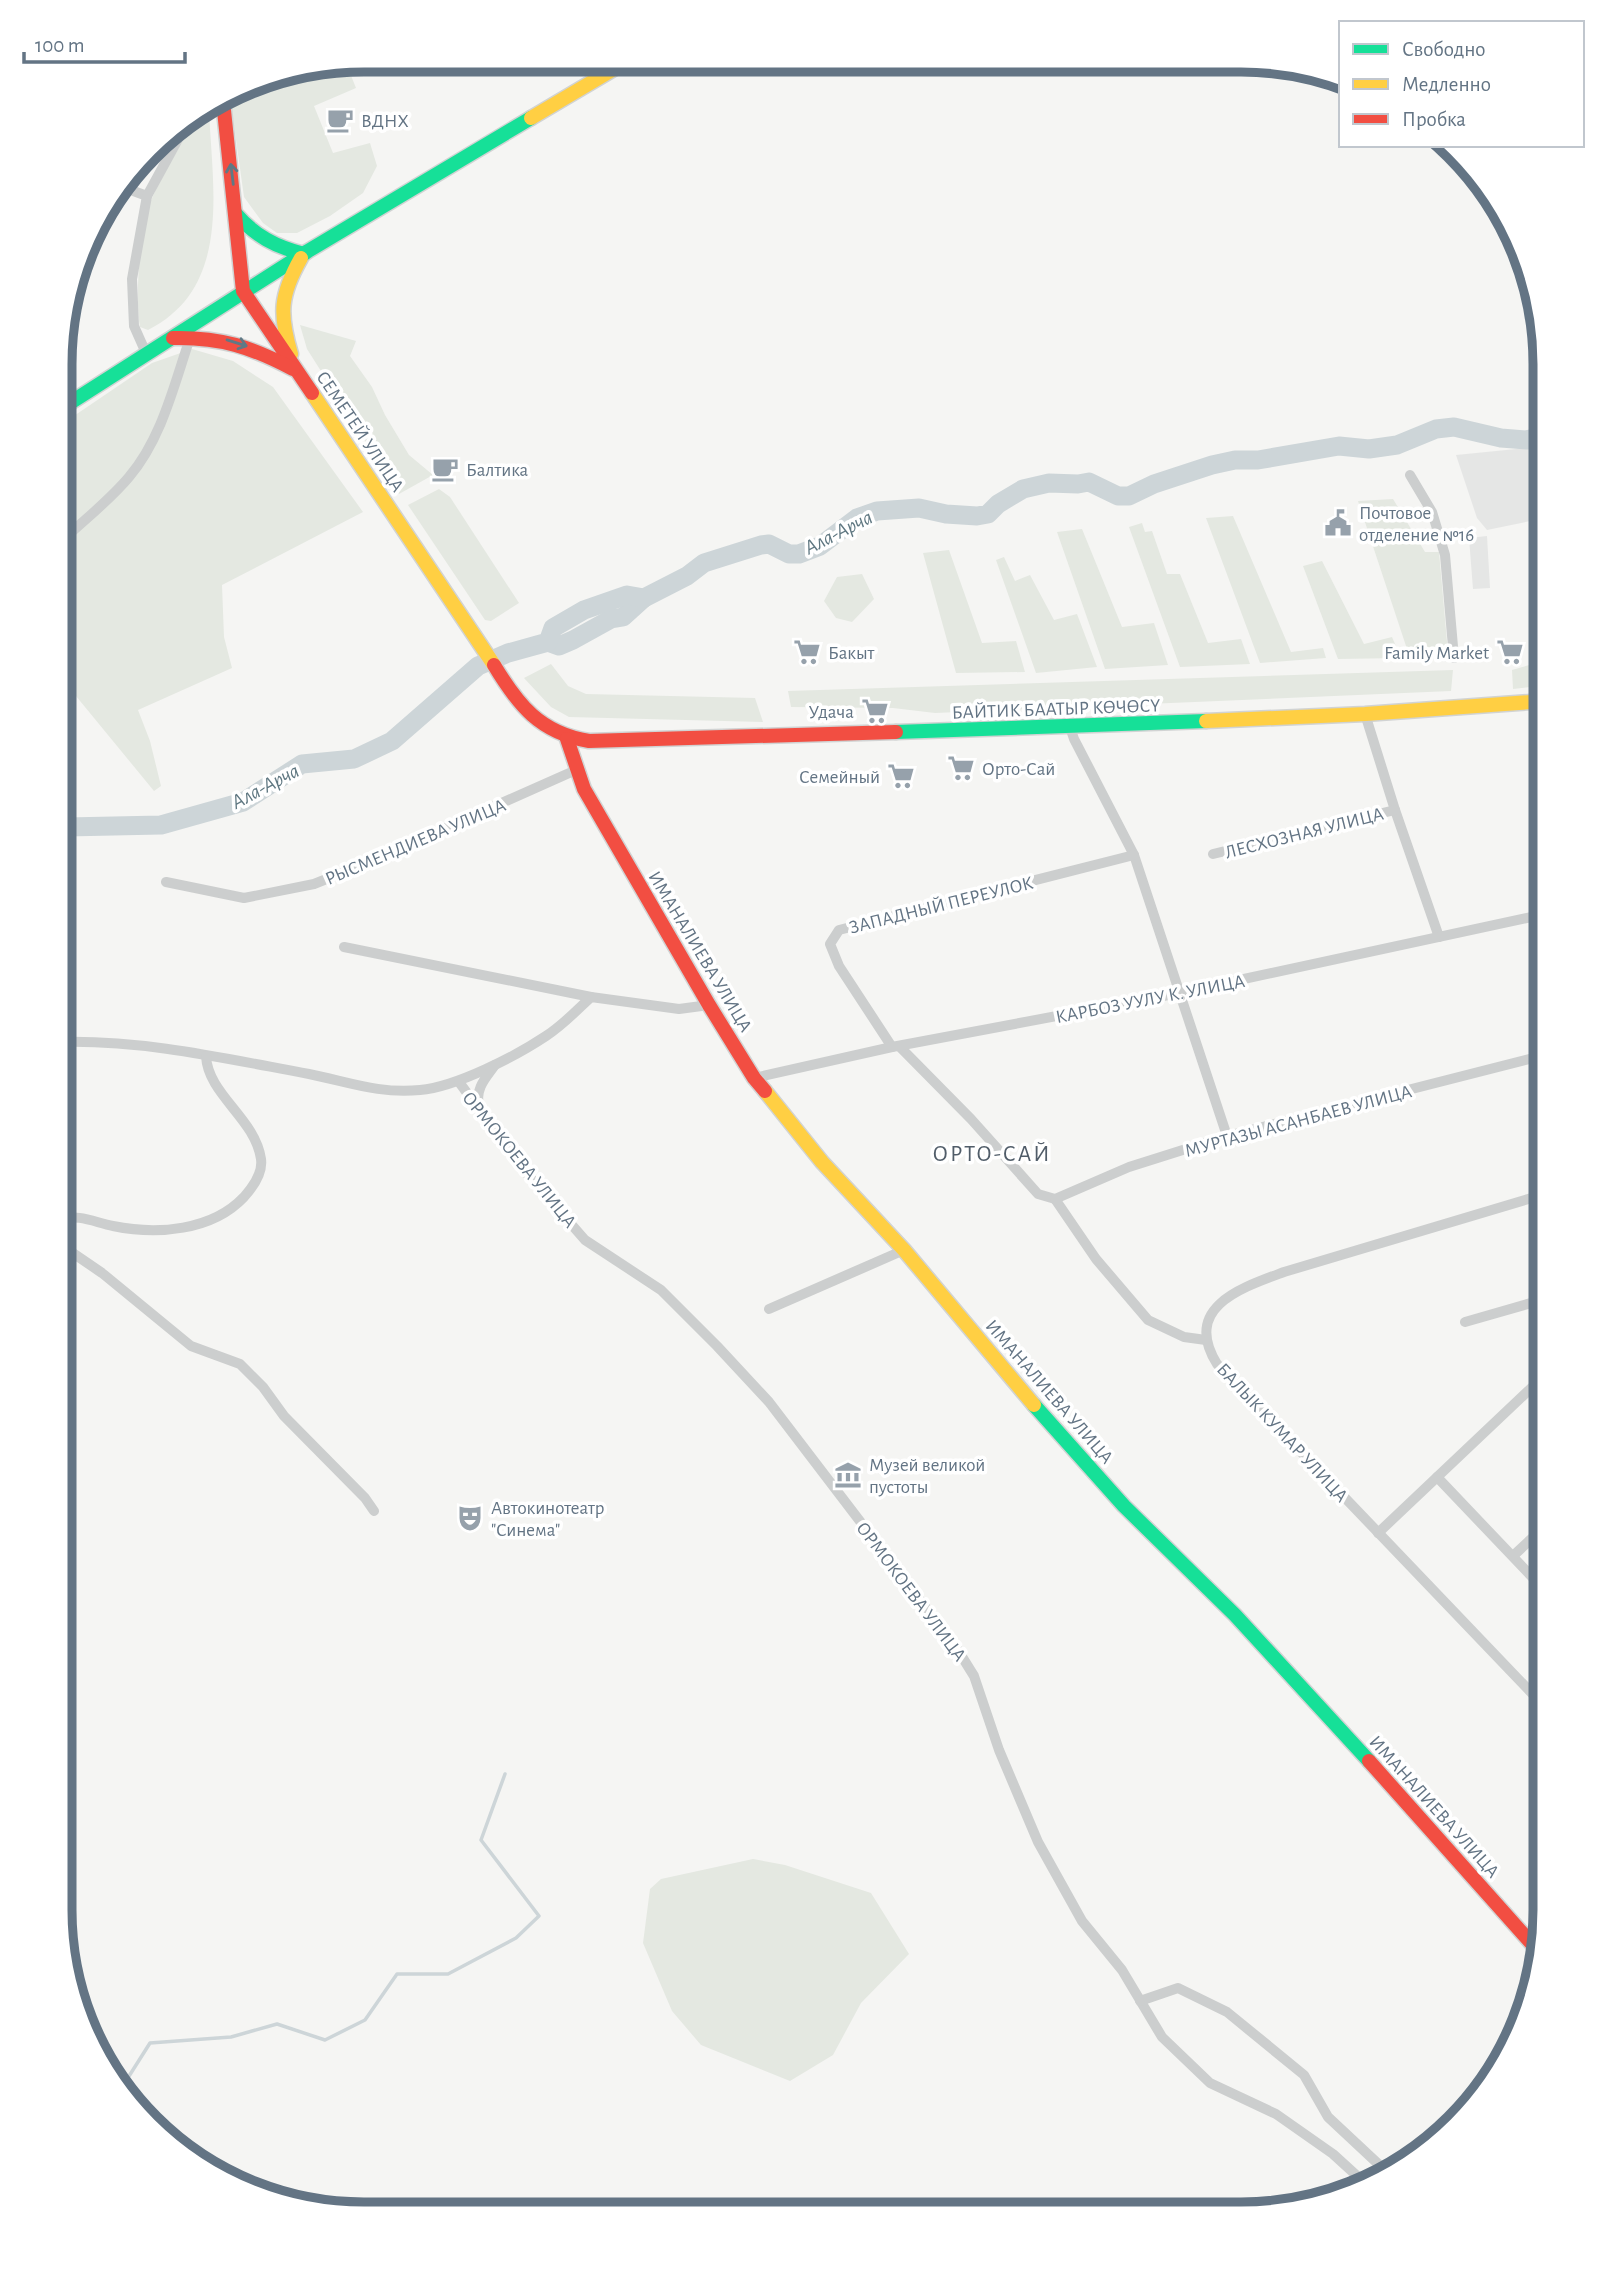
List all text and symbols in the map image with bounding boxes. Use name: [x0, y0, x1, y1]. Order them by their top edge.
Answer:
scale bar: [24, 21, 186, 65]
legend: [1339, 21, 1584, 147]
text: 100 m: [35, 35, 85, 56]
text: Свободно: [1402, 39, 1486, 60]
text: Медленно: [1402, 74, 1491, 95]
cafe icon: ВДНХ: [325, 105, 355, 135]
text: Пробка: [1402, 109, 1466, 130]
place label: ВДНХ: [361, 112, 409, 131]
one-way arrow: [225, 163, 238, 186]
one-way arrow: [225, 337, 247, 350]
street label: СЕМЕТЕЙ УЛИЦА: [312, 368, 408, 496]
cafe icon: Балтика: [430, 454, 460, 484]
place label: Балтика: [466, 461, 528, 480]
place label: Почтовое отделение №16: [1359, 504, 1474, 545]
water label: Ала-Арча: [800, 506, 876, 560]
public building icon: Почтовое отделение №16: [1323, 508, 1353, 538]
supermarket icon: Бакыт: [792, 637, 822, 667]
supermarket icon: Family Market: [1495, 637, 1525, 667]
place label: Бакыт: [828, 644, 875, 663]
place label: Family Market: [1384, 644, 1489, 663]
street label: БАЙТИК БААТЫР КӨЧӨСҮ: [951, 695, 1161, 723]
supermarket icon: Удача: [860, 696, 890, 726]
place label: Удача: [809, 703, 854, 722]
supermarket icon: Орто-Сай: [946, 753, 976, 783]
water label: Ала-Арча: [227, 760, 303, 814]
place label: Орто-Сай: [982, 760, 1055, 779]
supermarket icon: Семейный: [886, 761, 916, 791]
place label: Семейный: [799, 768, 880, 787]
street label: РЫСМЕНДИЕВА УЛИЦА: [323, 796, 508, 889]
street label: ЛЕСХОЗНАЯ УЛИЦА: [1223, 805, 1386, 862]
street label: ИМАНАЛИЕВА УЛИЦА: [644, 868, 755, 1035]
street label: ЗАПАДНЫЙ ПЕРЕУЛОК: [847, 872, 1035, 938]
street label: КАРБОЗ УУЛУ К. УЛИЦА: [1054, 972, 1246, 1027]
street label: МУРТАЗЫ АСАНБАЕВ УЛИЦА: [1183, 1082, 1414, 1161]
street label: ОРМОКОЕВА УЛИЦА: [458, 1088, 579, 1232]
district label: ОРТО-САЙ: [932, 1142, 1052, 1166]
street label: ИМАНАЛИЕВА УЛИЦА: [981, 1316, 1116, 1468]
street label: БАЛЫК КУМАР УЛИЦА: [1213, 1360, 1351, 1506]
place label: Музей великой пустоты: [869, 1456, 985, 1497]
museum icon: Музей великой пустоты: [833, 1460, 863, 1490]
place label: Автокинотеатр "Синема": [491, 1499, 605, 1540]
theatre icon: Автокинотеатр "Синема": [455, 1503, 485, 1533]
street label: ОРМОКОЕВА УЛИЦА: [852, 1519, 969, 1665]
street label: ИМАНАЛИЕВА УЛИЦА: [1365, 1732, 1502, 1882]

